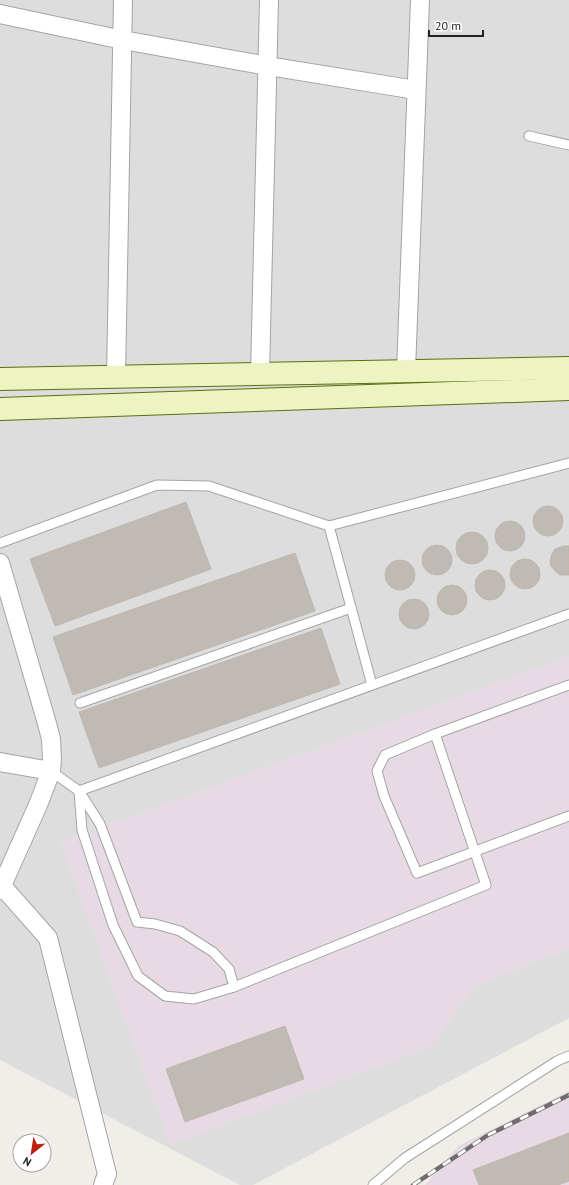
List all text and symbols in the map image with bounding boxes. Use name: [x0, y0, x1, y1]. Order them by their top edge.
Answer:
scale bar: [429, 12, 483, 38]
text: 20 m: [435, 18, 461, 33]
north arrow: [12, 1133, 52, 1173]
text: N: [20, 1154, 34, 1170]

